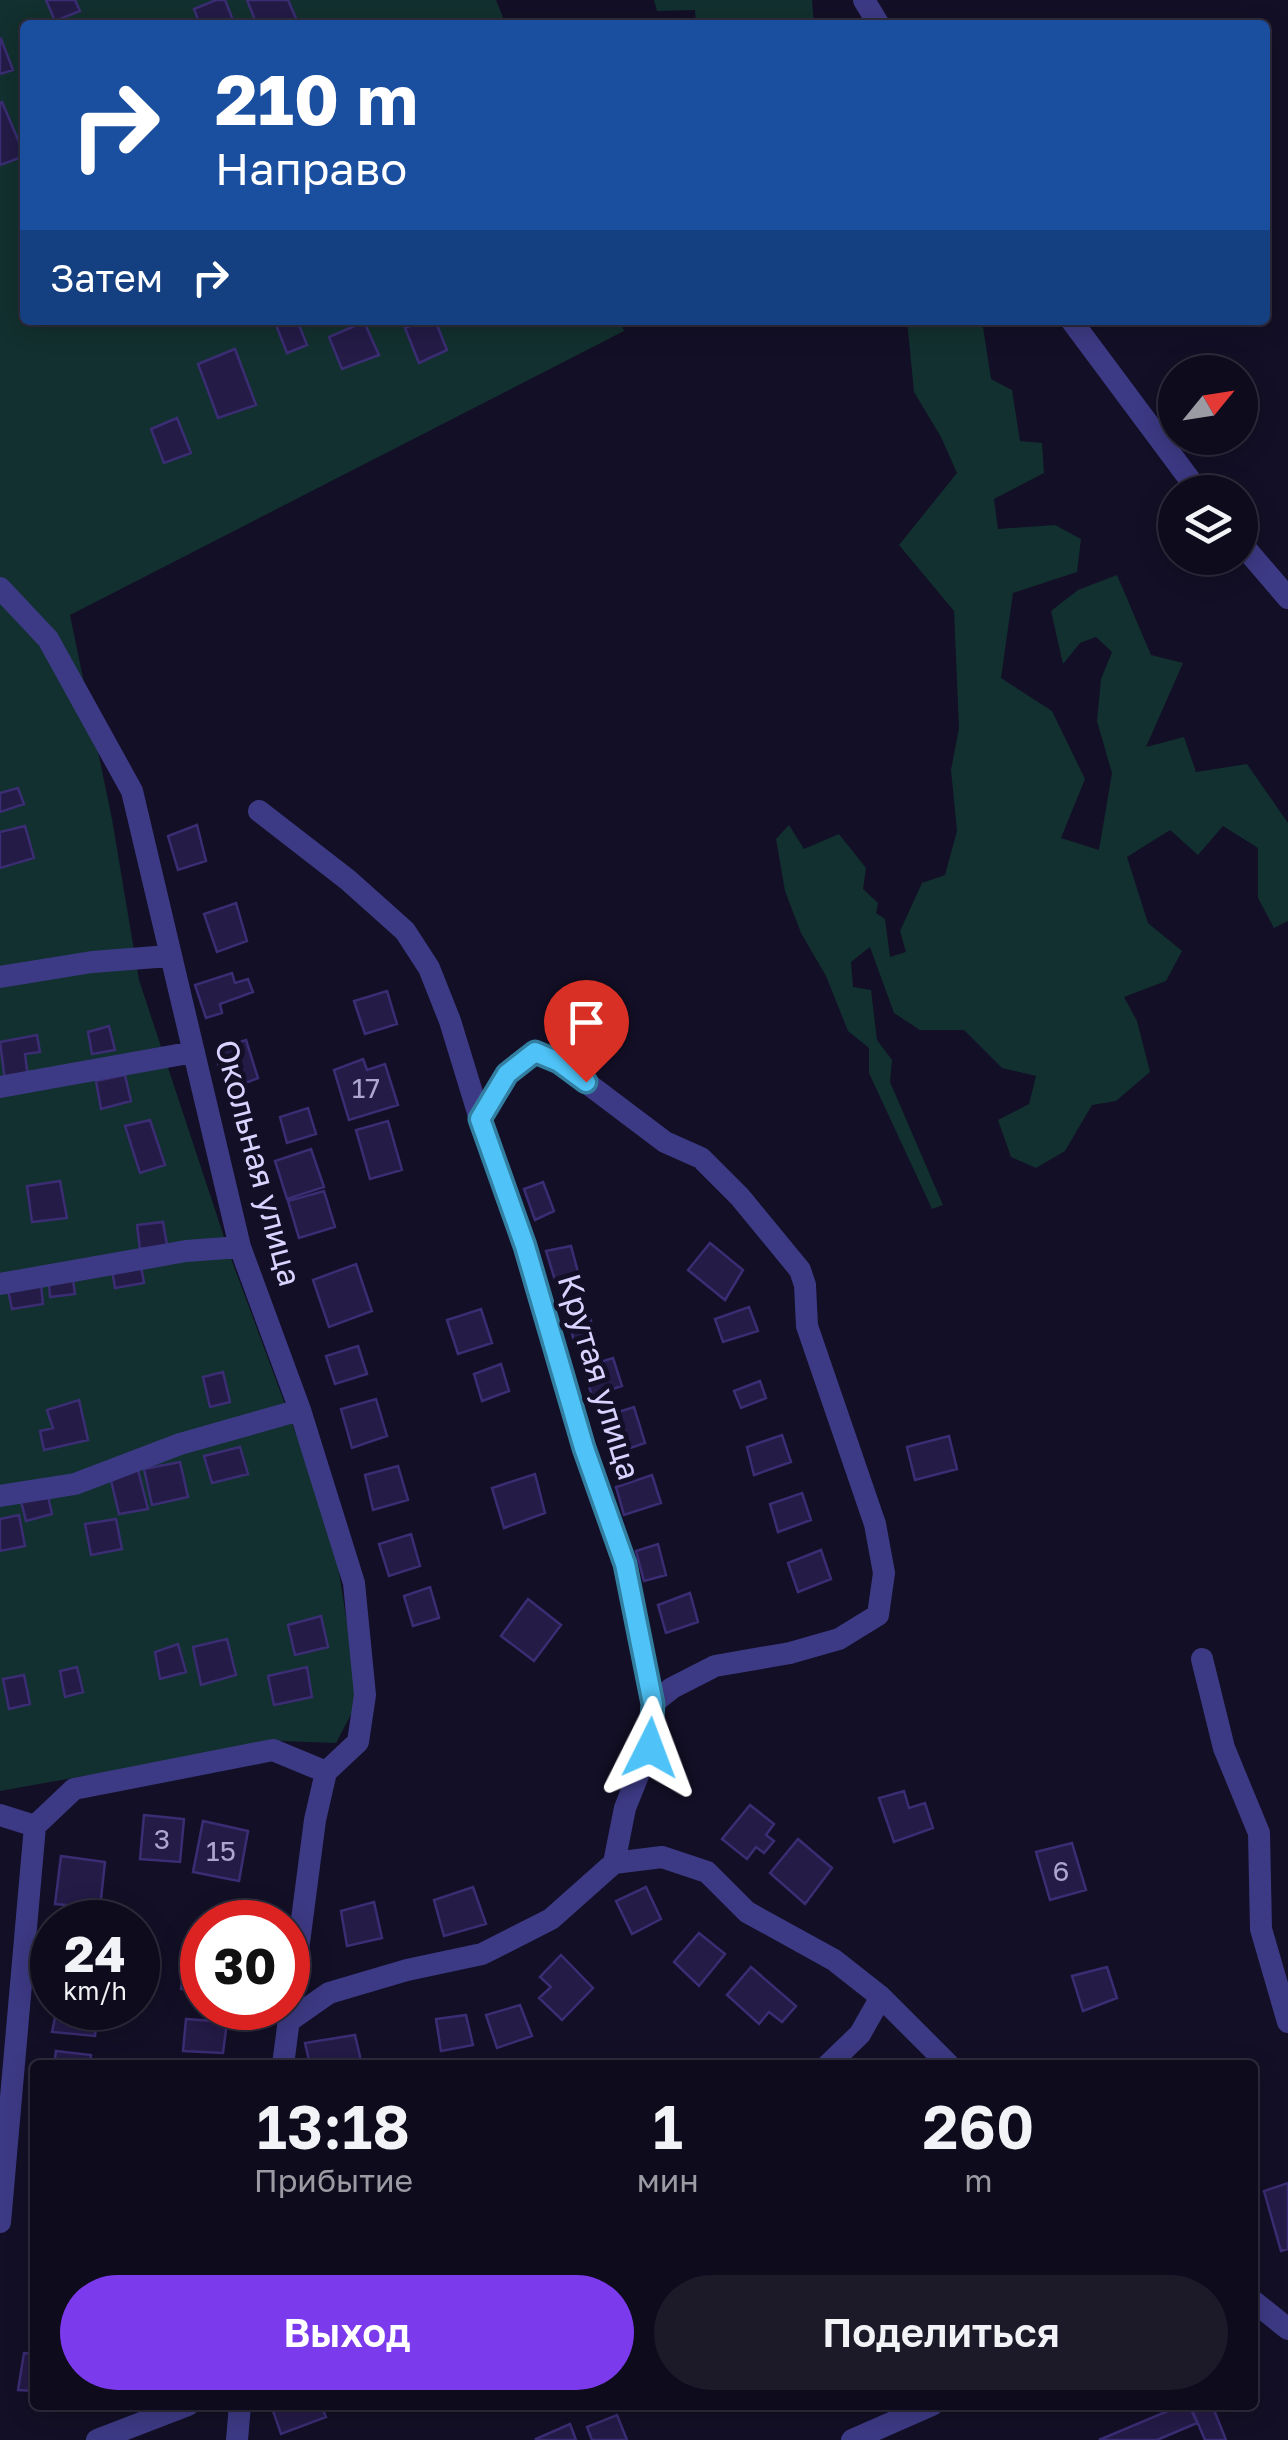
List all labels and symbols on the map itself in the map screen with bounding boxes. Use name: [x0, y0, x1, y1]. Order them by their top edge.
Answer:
north arrow: [1158, 355, 1258, 455]
pin: [544, 980, 629, 1083]
street label: Окольная улица: [208, 1035, 310, 1290]
house number: 17: [352, 1071, 380, 1104]
street label: Крутая улица: [551, 1269, 649, 1484]
position arrow: [598, 1696, 702, 1800]
house number: 3: [154, 1822, 170, 1855]
house number: 15: [206, 1834, 236, 1867]
house number: 6: [1053, 1854, 1069, 1887]
speed limit sign: 30: [180, 1900, 310, 2030]

